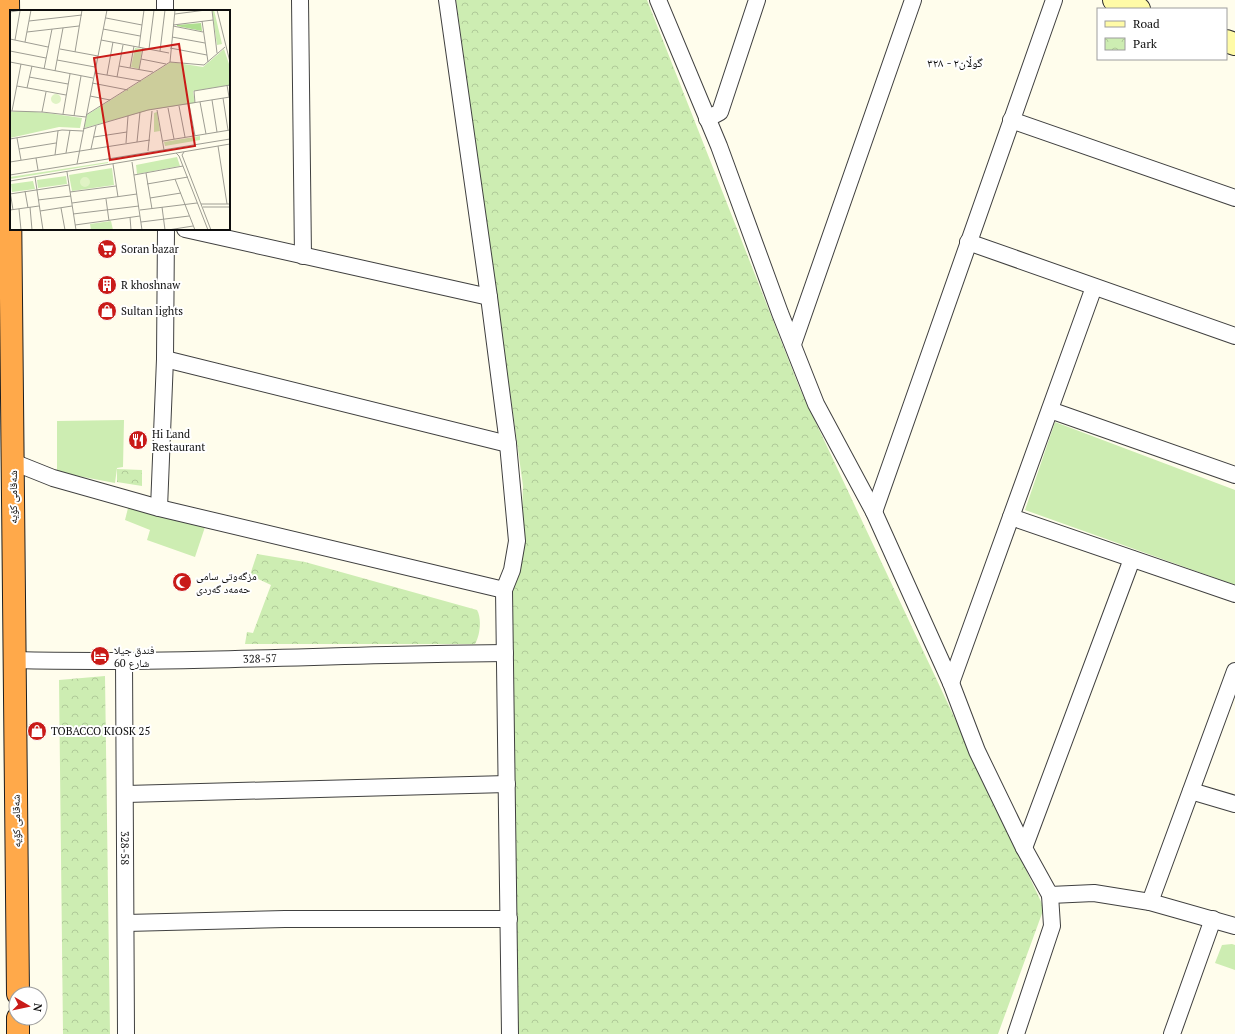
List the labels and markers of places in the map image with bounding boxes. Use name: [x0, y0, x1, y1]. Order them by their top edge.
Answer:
supermarket icon: Soran bazar: [96, 238, 118, 260]
place label: Soran bazar: [121, 242, 179, 256]
building icon: R khoshnaw: [96, 274, 118, 296]
place label: R khoshnaw: [121, 278, 181, 292]
shop icon: Sultan lights: [96, 300, 118, 322]
place label: Sultan lights: [121, 304, 183, 318]
place label: Hi Land Restaurant: [152, 427, 205, 454]
restaurant icon: Hi Land Restaurant: [127, 429, 149, 451]
place label: مزگەوتی سامی حەمەد گەردی: [196, 569, 257, 596]
mosque icon: مزگەوتی سامی حەمەد گەردی: [171, 571, 193, 593]
place label: فندق جيلا شارع 60: [114, 643, 155, 670]
hotel icon: فندق جيلا شارع 60: [89, 645, 111, 667]
shop icon: TOBACCO KIOSK 25: [26, 720, 48, 742]
place label: TOBACCO KIOSK 25: [51, 724, 150, 738]

